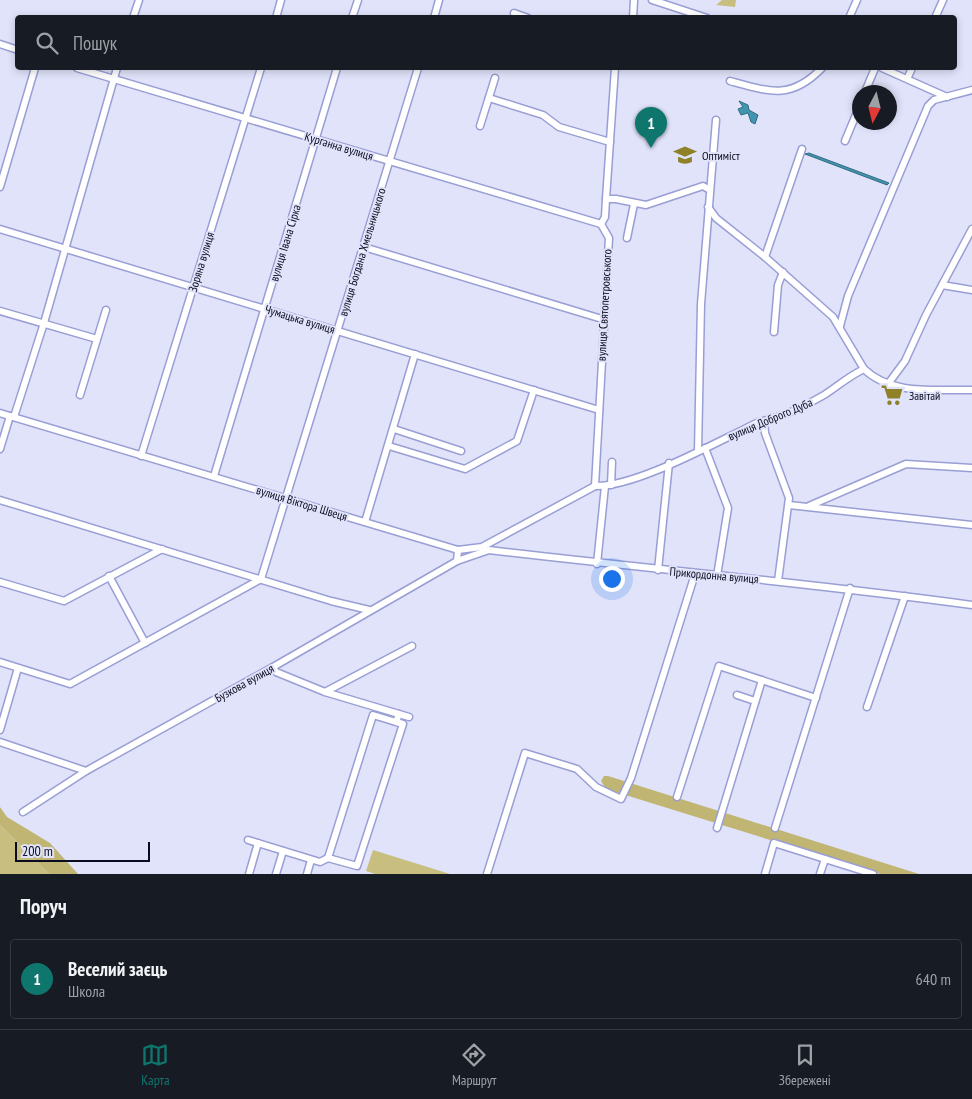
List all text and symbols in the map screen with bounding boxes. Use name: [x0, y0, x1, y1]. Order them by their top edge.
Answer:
search box: [15, 15, 957, 70]
icon: search: [33, 29, 61, 57]
text: Пошук: [73, 31, 117, 55]
north arrow: [852, 85, 897, 130]
pin: 1: [635, 107, 667, 148]
street label: Курганна вулиця: [303, 128, 375, 164]
school or university icon: Оптиміст: [672, 142, 698, 168]
place label: Оптиміст: [702, 148, 740, 163]
street label: вулиця Богдана Хмельницького: [335, 186, 389, 318]
street label: вулиця Івана Сірка: [266, 203, 304, 283]
street label: Зоряна вулиця: [185, 230, 217, 294]
street label: вулиця Святопетровського: [594, 249, 614, 361]
street label: Чумацька вулиця: [263, 301, 337, 337]
supermarket icon: Завітай: [879, 382, 905, 408]
place label: Завітай: [909, 388, 940, 403]
street label: вулиця Доброго Дуба: [725, 394, 815, 444]
street label: вулиця Віктора Швеця: [255, 482, 350, 524]
street label: Прикордонна вулиця: [669, 564, 759, 586]
your location: [599, 566, 625, 592]
street label: Бузкова вулиця: [212, 660, 276, 705]
scale bar: [15, 839, 150, 862]
text: 200 m: [22, 842, 53, 860]
text: Поруч: [20, 893, 67, 920]
text: Веселий заєць: [68, 957, 167, 981]
text: 1: [33, 969, 41, 989]
text: 640 m: [916, 969, 951, 989]
text: Школа: [68, 981, 105, 1001]
tab: Карта: [141, 1041, 170, 1089]
tab: Маршрут: [452, 1041, 497, 1089]
tab: Збережені: [779, 1041, 831, 1089]

